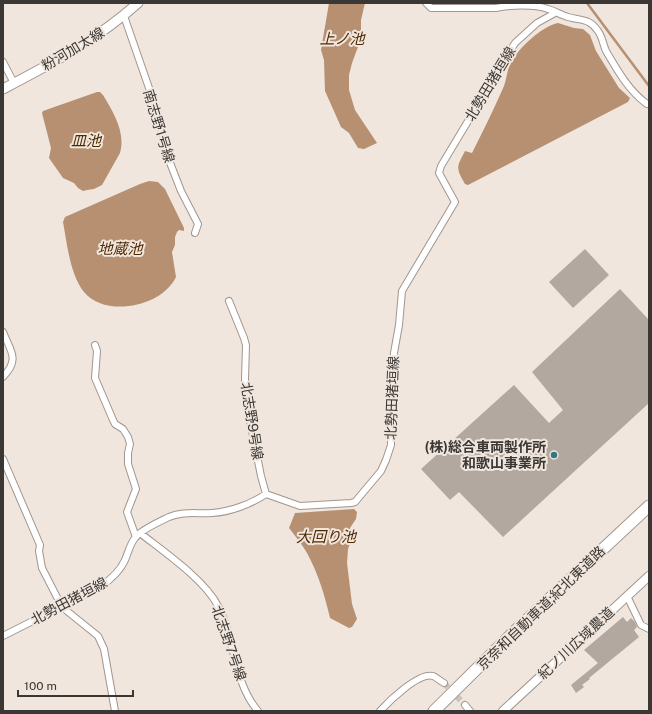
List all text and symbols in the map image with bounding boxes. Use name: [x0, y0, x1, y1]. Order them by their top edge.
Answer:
street label: 粉河加太線: [39, 24, 107, 74]
water label: 上ノ池: [319, 30, 366, 47]
street label: 北勢田猪垣線: [462, 44, 518, 124]
street label: 南志野1号線: [140, 87, 178, 165]
water label: 皿池: [71, 132, 103, 149]
water label: 地蔵池: [97, 240, 144, 257]
street label: 北勢田猪垣線: [383, 356, 401, 440]
street label: 北志野9号線: [238, 381, 266, 461]
place label: (株)総合車両製作所 和歌山事業所: [425, 439, 546, 471]
marker: (株)総合車両製作所 和歌山事業所: [549, 450, 559, 460]
water label: 大回り池: [296, 528, 358, 545]
street label: 京奈和自動車道;紀北東道路: [474, 543, 608, 673]
street label: 北勢田猪垣線: [28, 574, 110, 628]
street label: 北志野7号線: [209, 603, 249, 683]
street label: 紀ノ川広域農道: [535, 604, 617, 682]
scale bar: [18, 672, 133, 698]
text: 100 m: [24, 679, 57, 693]

